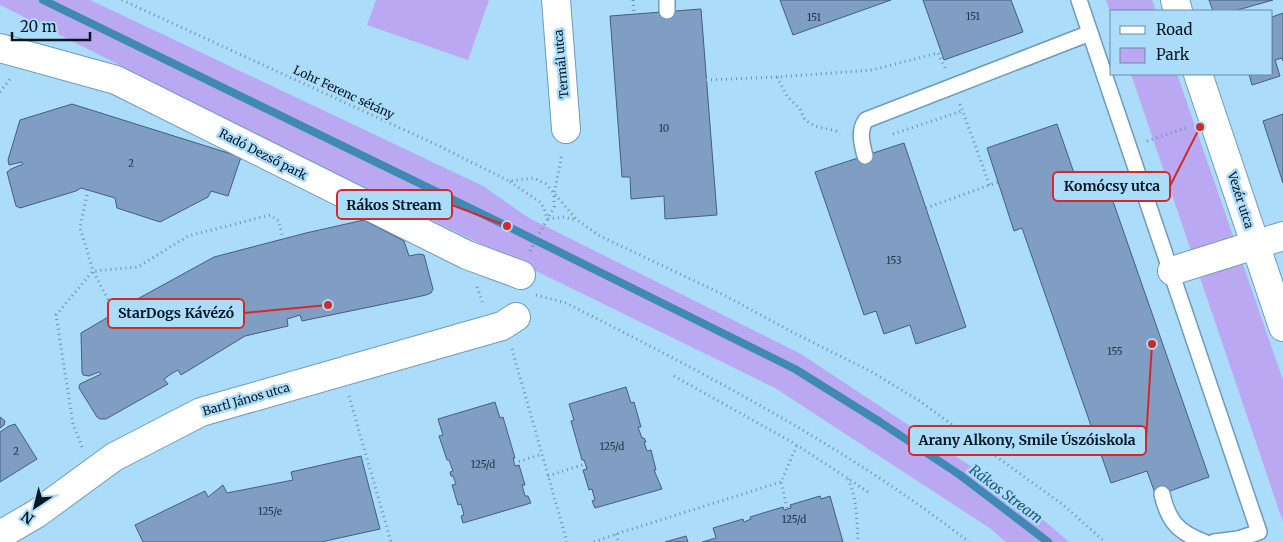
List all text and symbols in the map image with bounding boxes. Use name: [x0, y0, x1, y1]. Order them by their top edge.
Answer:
scale bar: [12, 10, 90, 42]
house number: 151: [966, 10, 980, 23]
legend: [1110, 10, 1273, 75]
house number: 151: [807, 11, 821, 24]
text: 20 m: [20, 17, 57, 36]
text: Road: [1156, 20, 1192, 39]
street label: Termál utca: [550, 28, 571, 99]
text: Park: [1156, 45, 1190, 64]
street label: Lohr Ferenc sétány: [291, 62, 397, 122]
house number: 10: [659, 122, 669, 135]
street label: Radó Dezső park: [217, 125, 310, 183]
house number: 2: [128, 157, 134, 170]
street label: Vezér utca: [1224, 169, 1257, 231]
callout: Komócsy utca: [1053, 172, 1170, 201]
text: Komócsy utca: [1064, 177, 1160, 195]
callout: Rákos Stream: [337, 190, 452, 219]
text: Rákos Stream: [346, 196, 442, 214]
house number: 153: [886, 254, 902, 267]
callout: StarDogs Kávézó: [108, 299, 244, 328]
text: StarDogs Kávézó: [118, 304, 234, 322]
house number: 155: [1107, 345, 1123, 358]
street label: Bartl János utca: [201, 379, 292, 419]
callout: Arany Alkony, Smile Úszóiskola: [909, 426, 1146, 455]
text: Arany Alkony, Smile Úszóiskola: [917, 431, 1136, 449]
house number: 125/d: [600, 440, 624, 453]
house number: 2: [13, 445, 19, 458]
house number: 125/d: [471, 458, 495, 471]
water label: Rákos Stream: [966, 461, 1046, 527]
north arrow: [10, 482, 60, 532]
house number: 125/e: [258, 505, 282, 518]
text: N: [18, 507, 37, 528]
house number: 125/d: [782, 513, 806, 526]

